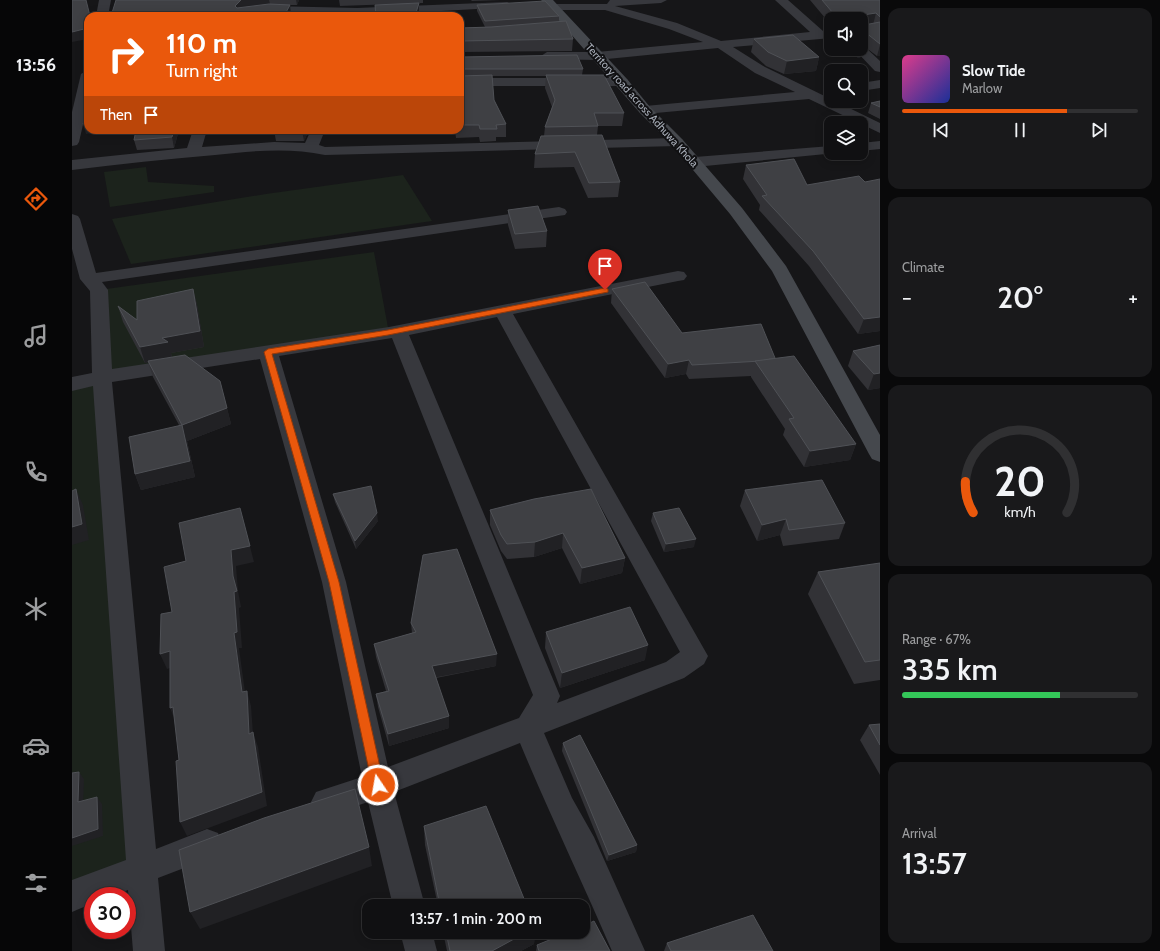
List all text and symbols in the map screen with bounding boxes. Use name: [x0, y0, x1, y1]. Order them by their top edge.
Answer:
map controls: [824, 12, 868, 160]
button: sound: [824, 12, 868, 56]
text: 110 m: [166, 26, 237, 60]
icon: right: [100, 28, 152, 80]
street label: Territory road across Adhuwa Khola: [583, 40, 702, 170]
text: 13:56: [16, 54, 56, 76]
text: Turn right: [166, 60, 237, 82]
text: Slow Tide: [962, 62, 1025, 80]
button: search: [824, 64, 868, 108]
text: Marlow: [962, 80, 1002, 96]
icon: arrive: [140, 104, 162, 126]
text: Then: [100, 106, 132, 124]
button: layers: [824, 116, 868, 160]
icon: previous: [930, 119, 952, 141]
icon: pause: [1009, 119, 1031, 141]
icon: next: [1088, 119, 1110, 141]
icon: directions: [22, 185, 50, 213]
pin: [588, 249, 622, 290]
icon: arrive: [594, 255, 616, 277]
text: Climate: [902, 259, 944, 275]
text: 20°: [997, 279, 1043, 316]
text: −: [902, 284, 912, 311]
text: +: [1128, 284, 1138, 311]
icon: music: [22, 322, 50, 350]
text: 20: [994, 456, 1046, 506]
icon: phone: [22, 458, 50, 486]
text: km/h: [1004, 503, 1036, 521]
icon: climate: [22, 595, 50, 623]
text: Range · 67%: [902, 631, 971, 647]
text: 335 km: [902, 651, 998, 688]
icon: car: [22, 732, 50, 760]
position arrow: [357, 764, 399, 806]
text: Arrival: [902, 825, 937, 841]
text: 13:57: [902, 845, 967, 882]
icon: filters: [22, 869, 50, 897]
speed limit sign: 30: [84, 887, 136, 939]
text: 13:57 · 1 min · 200 m: [410, 910, 542, 928]

